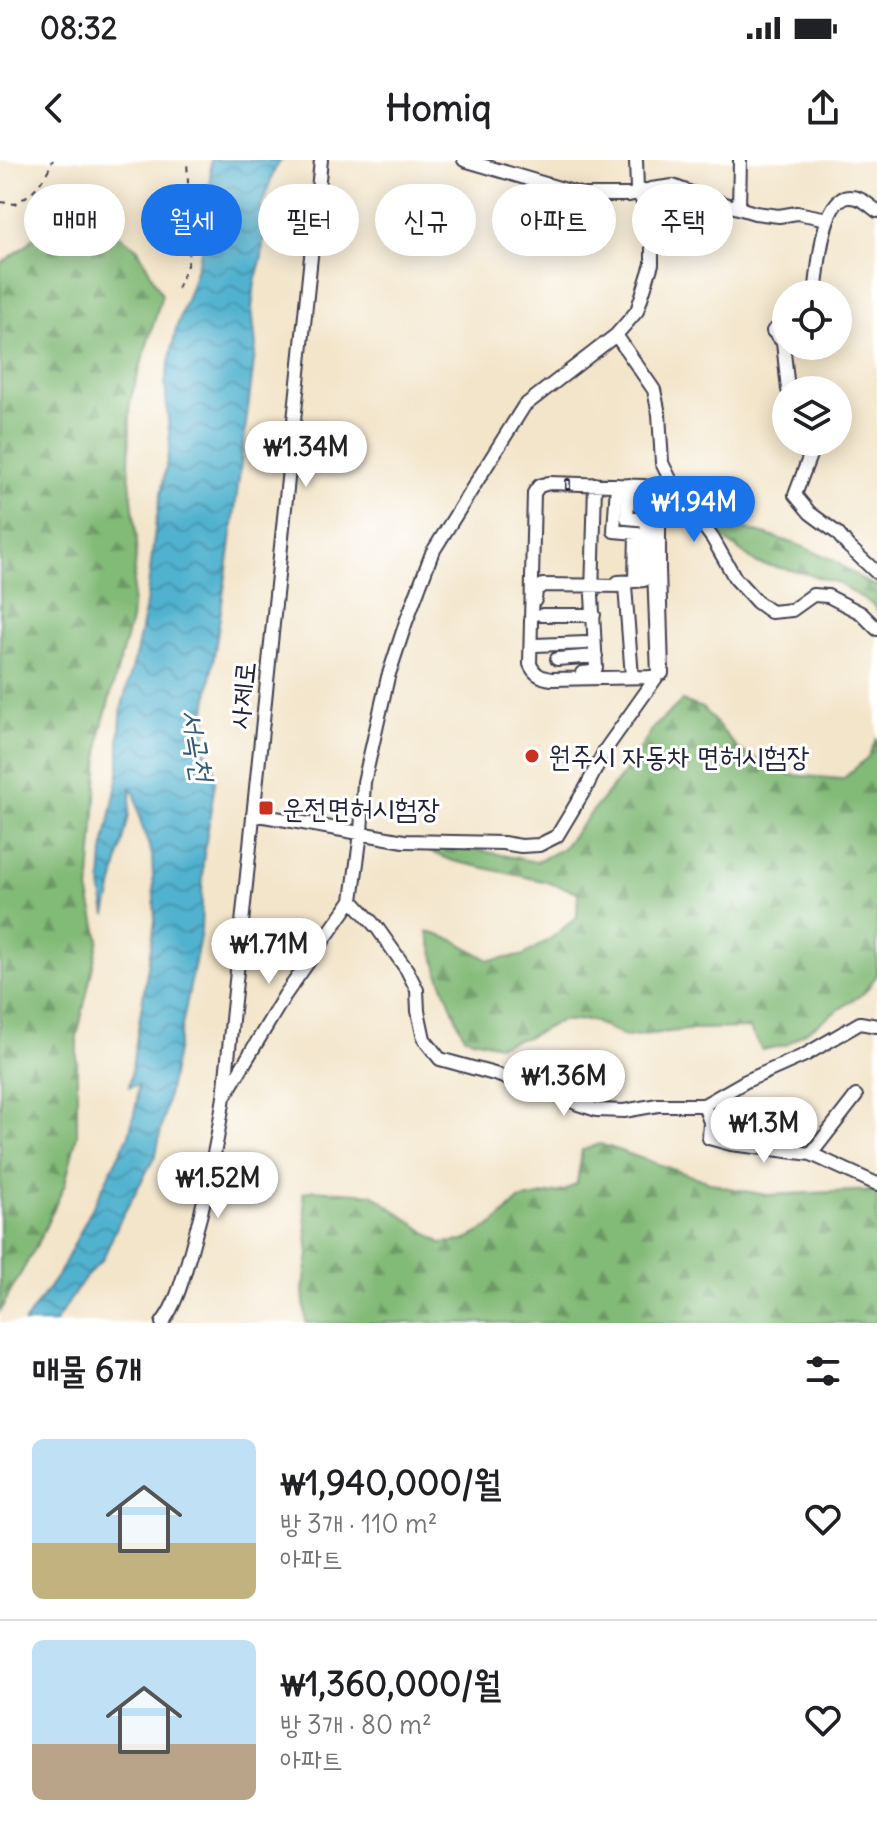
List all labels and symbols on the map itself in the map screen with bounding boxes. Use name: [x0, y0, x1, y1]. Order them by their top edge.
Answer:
pin: ₩1.34M: [241, 421, 371, 489]
pin: ₩1.94M: [629, 476, 759, 544]
street label: 사제로: [221, 660, 263, 730]
water label: 서곡천: [173, 706, 223, 787]
place label: 원주시 자동차 면허시험장: [548, 738, 810, 774]
marker: 원주시 자동차 면허시험장: [523, 747, 541, 765]
place label: 운전면허시험장: [282, 790, 440, 826]
marker: 운전면허시험장: [257, 799, 275, 817]
pin: ₩1.71M: [204, 918, 334, 986]
pin: ₩1.36M: [499, 1050, 629, 1118]
pin: ₩1.3M: [708, 1097, 820, 1165]
pin: ₩1.52M: [153, 1152, 283, 1220]

